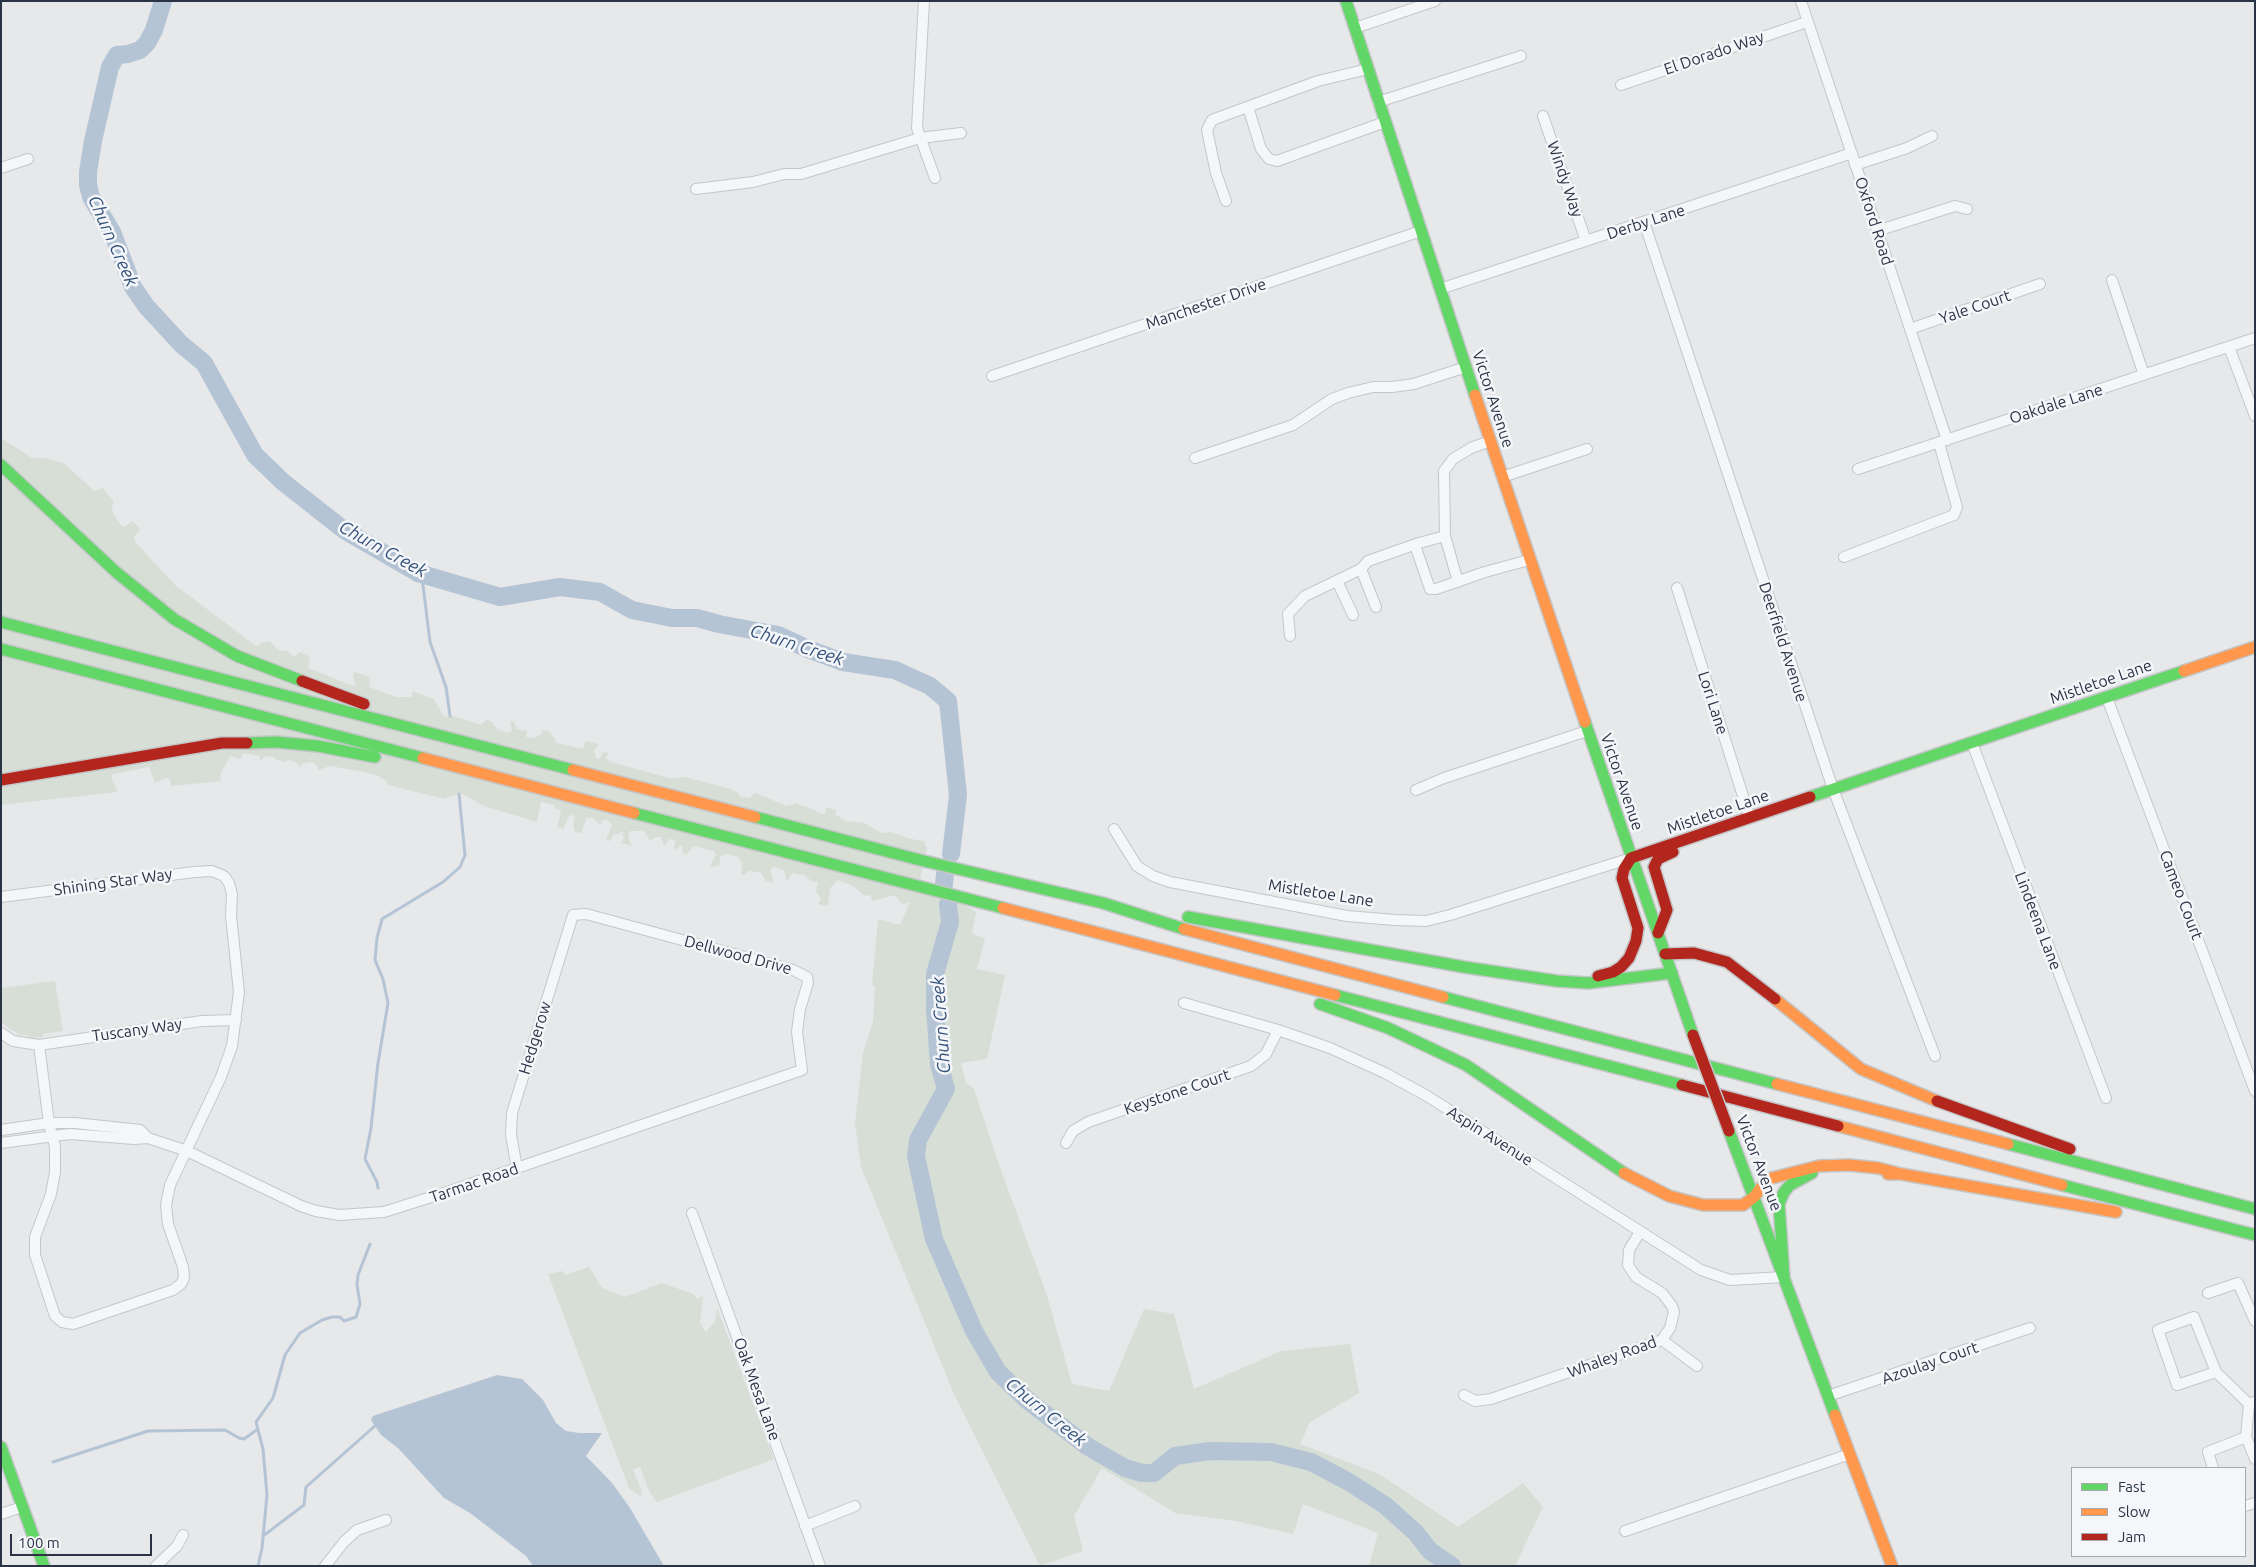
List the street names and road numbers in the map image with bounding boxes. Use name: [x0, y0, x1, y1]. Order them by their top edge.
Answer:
street label: El Dorado Way: [1661, 27, 1767, 79]
street label: Windy Way: [1543, 138, 1587, 220]
street label: Oxford Road: [1851, 174, 1897, 268]
street label: Derby Lane: [1604, 200, 1688, 244]
street label: Manchester Drive: [1143, 274, 1269, 334]
street label: Yale Court: [1937, 286, 2013, 328]
street label: Victor Avenue: [1468, 348, 1518, 450]
street label: Oakdale Lane: [2007, 380, 2105, 428]
street label: Deerfield Avenue: [1755, 580, 1811, 704]
street label: Mistletoe Lane: [2048, 656, 2154, 708]
street label: Lori Lane: [1694, 669, 1732, 737]
street label: Victor Avenue: [1596, 731, 1648, 833]
street label: Mistletoe Lane: [1665, 786, 1771, 838]
street label: Cameo Court: [2155, 848, 2207, 942]
street label: Shining Star Way: [53, 864, 173, 900]
street label: Lindeena Lane: [2010, 869, 2066, 973]
street label: Mistletoe Lane: [1267, 875, 1375, 911]
street label: Dellwood Drive: [682, 931, 794, 979]
street label: Hedgerow: [515, 999, 555, 1077]
street label: Tuscany Way: [91, 1014, 183, 1046]
street label: Keystone Court: [1121, 1065, 1233, 1119]
street label: Aspin Avenue: [1444, 1102, 1536, 1170]
street label: Victor Avenue: [1732, 1112, 1786, 1214]
street label: Tarmac Road: [427, 1159, 521, 1207]
street label: Whaley Road: [1565, 1332, 1659, 1382]
street label: Oak Mesa Lane: [729, 1335, 785, 1443]
street label: Azoulay Court: [1879, 1338, 1981, 1388]

